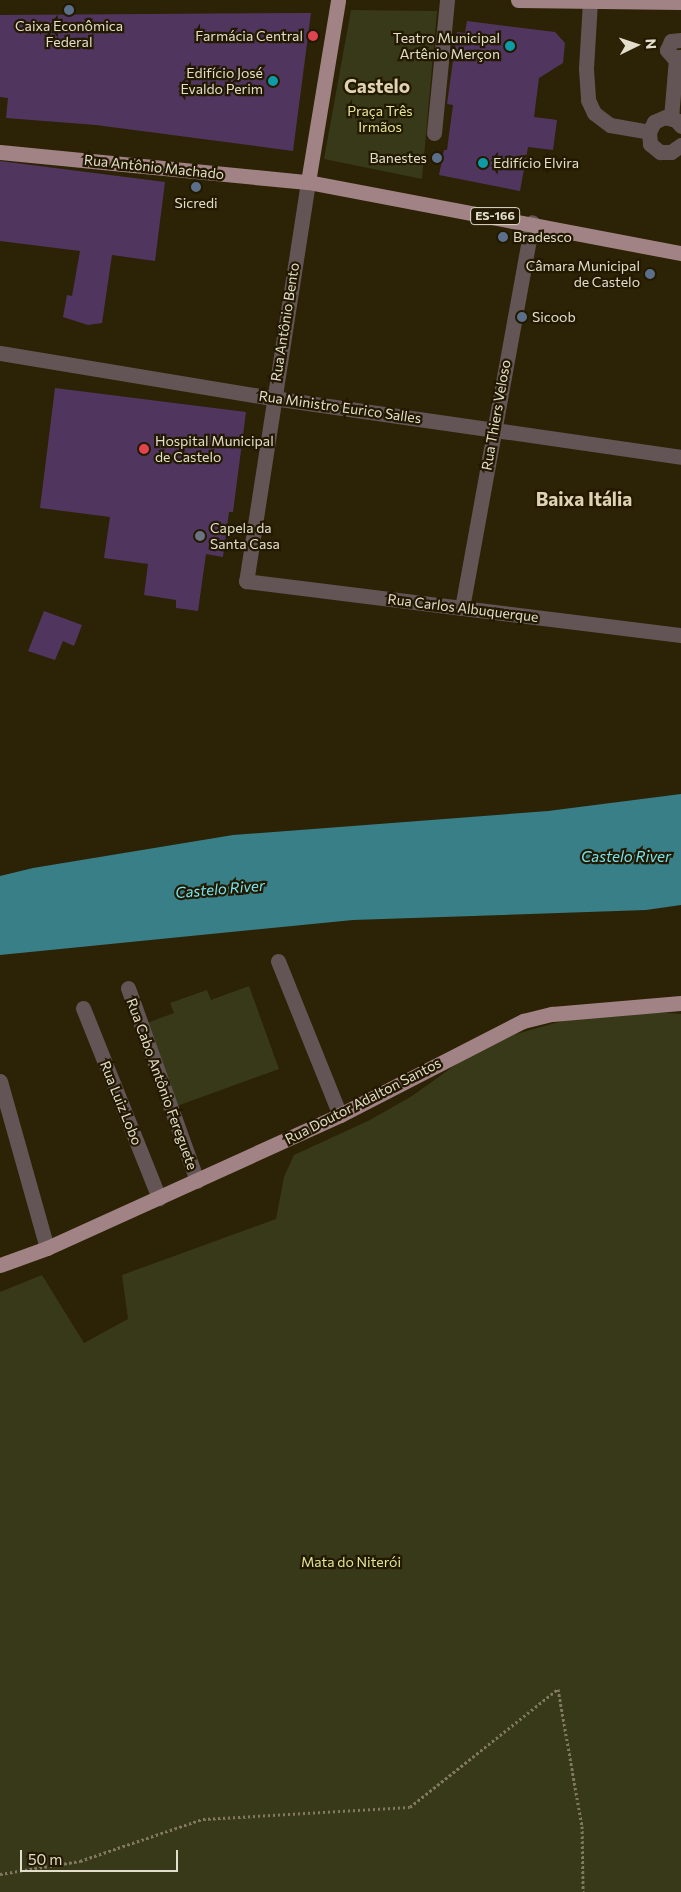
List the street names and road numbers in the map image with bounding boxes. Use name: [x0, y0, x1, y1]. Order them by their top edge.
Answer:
street label: Rua Antônio Machado: [83, 151, 225, 183]
road number: ES-166: [470, 207, 520, 226]
street label: Rua Antônio Bento: [267, 261, 303, 383]
street label: Rua Thiers Veloso: [478, 358, 514, 472]
street label: Rua Ministro Eurico Salles: [258, 387, 422, 427]
street label: Rua Carlos Albuquerque: [387, 590, 539, 626]
street label: Rua Cabo Antônio Fereguete: [123, 996, 201, 1172]
street label: Rua Doutor Adalton Santos: [282, 1054, 444, 1148]
street label: Rua Luiz Lobo: [97, 1058, 145, 1148]

